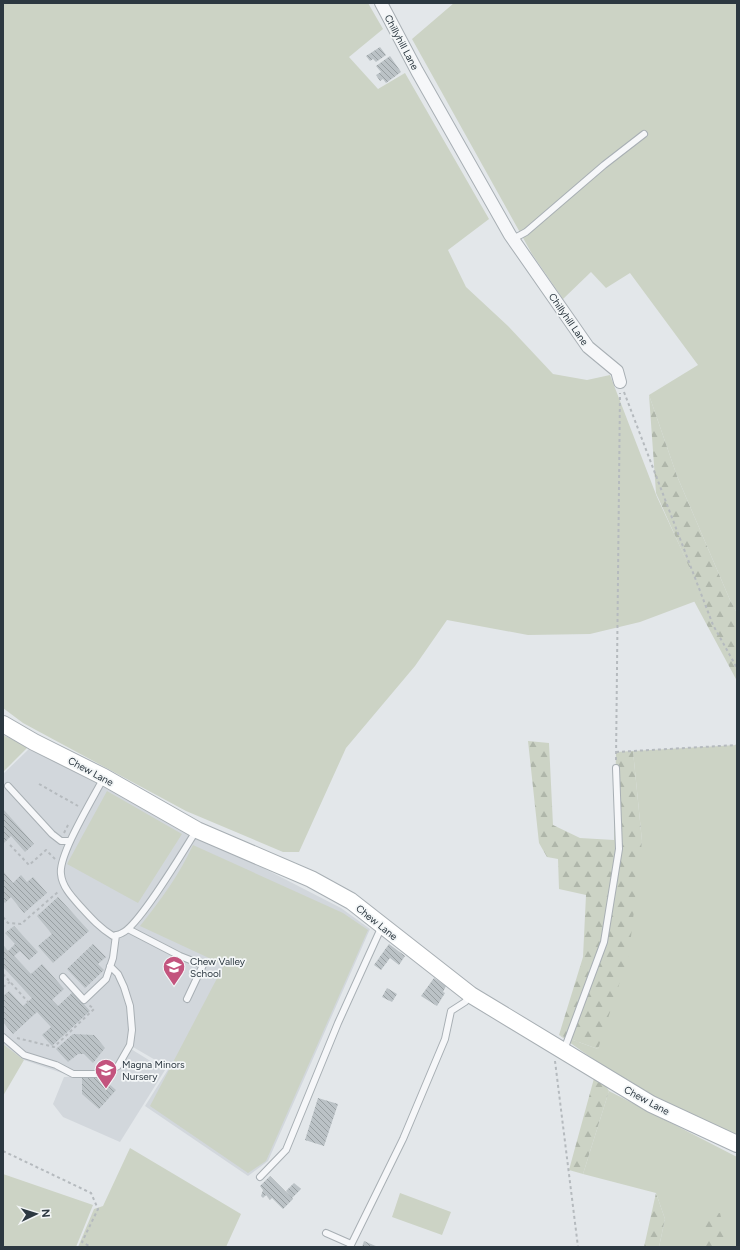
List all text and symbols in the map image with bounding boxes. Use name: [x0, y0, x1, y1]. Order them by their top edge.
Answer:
street label: Chillyhill Lane: [382, 12, 422, 73]
street label: Chillyhill Lane: [546, 291, 592, 348]
street label: Chew Lane: [66, 754, 116, 789]
street label: Chew Lane: [353, 902, 401, 943]
school or university icon: Chew Valley School: [161, 954, 187, 987]
place label: Chew Valley School: [190, 955, 246, 980]
school or university icon: Magna Minors Nursery: [93, 1057, 119, 1090]
place label: Magna Minors Nursery: [122, 1058, 185, 1083]
street label: Chew Lane: [622, 1083, 672, 1118]
north arrow: [16, 1194, 56, 1234]
text: N: [39, 1209, 52, 1218]

